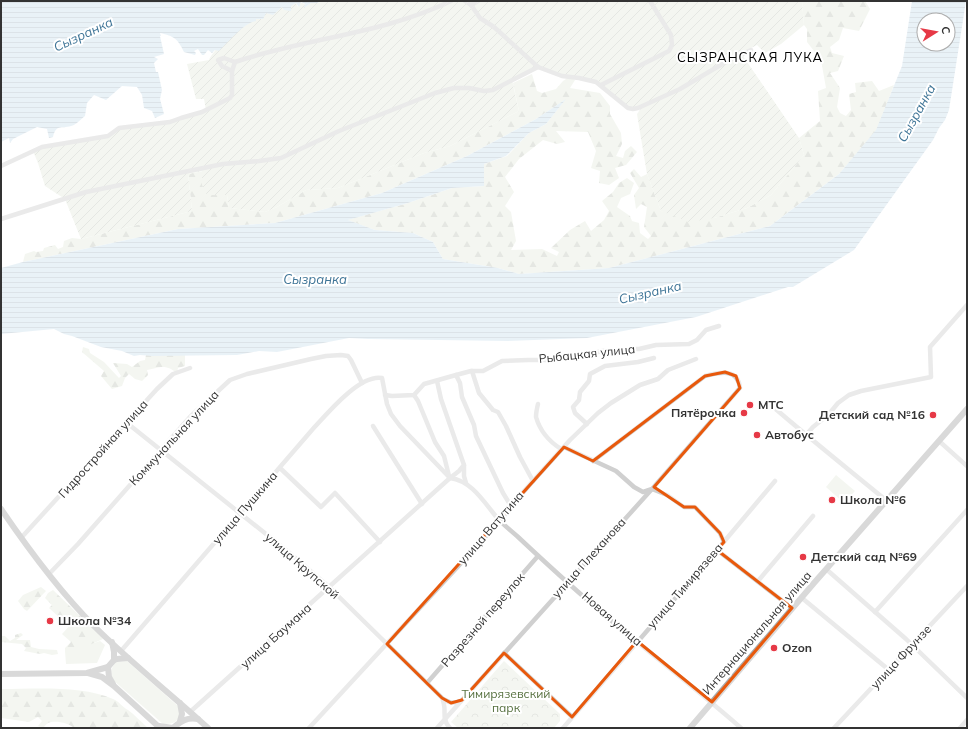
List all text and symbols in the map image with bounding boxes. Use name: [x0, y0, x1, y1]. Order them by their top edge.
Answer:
north arrow: [916, 12, 956, 52]
water label: Сызранка: [51, 13, 115, 55]
text: С: [938, 25, 953, 36]
district label: СЫЗРАНСКАЯ ЛУКА: [677, 49, 823, 65]
water label: Сызранка: [894, 81, 938, 145]
water label: Сызранка: [283, 271, 347, 287]
water label: Сызранка: [617, 277, 683, 307]
street label: Рыбацкая улица: [538, 341, 636, 366]
street label: Коммунальная улица: [126, 387, 222, 488]
street label: Гидростройная улица: [55, 397, 151, 501]
place label: МТС: [758, 397, 784, 412]
marker: МТС: [745, 400, 755, 410]
place label: Пятёрочка: [671, 405, 736, 420]
place label: Детский сад №16: [819, 407, 925, 422]
marker: Пятёрочка: [739, 408, 749, 418]
marker: Детский сад №16: [928, 410, 938, 420]
place label: Автобус: [765, 427, 814, 442]
marker: Автобус: [752, 430, 762, 440]
street label: улица Пушкина: [209, 468, 280, 547]
street label: улица Ватутина: [455, 488, 527, 568]
place label: Школа №6: [840, 492, 906, 507]
marker: Школа №6: [827, 495, 837, 505]
street label: улица Плеханова: [549, 514, 629, 601]
street label: улица Крупской: [262, 529, 343, 602]
street label: улица Тимирязева: [644, 540, 726, 631]
place label: Детский сад №69: [811, 549, 917, 564]
marker: Детский сад №69: [798, 552, 808, 562]
street label: Интернациональная улица: [699, 568, 814, 698]
street label: Разрезной переулок: [438, 569, 528, 670]
street label: Новая улица: [579, 588, 646, 649]
street label: улица Баумана: [237, 600, 314, 671]
place label: Школа №34: [58, 613, 131, 628]
marker: Школа №34: [45, 616, 55, 626]
street label: улица Фрунзе: [867, 621, 934, 692]
place label: Ozon: [782, 640, 812, 655]
marker: Ozon: [769, 643, 779, 653]
park label: Тимирязевский парк: [462, 686, 550, 715]

